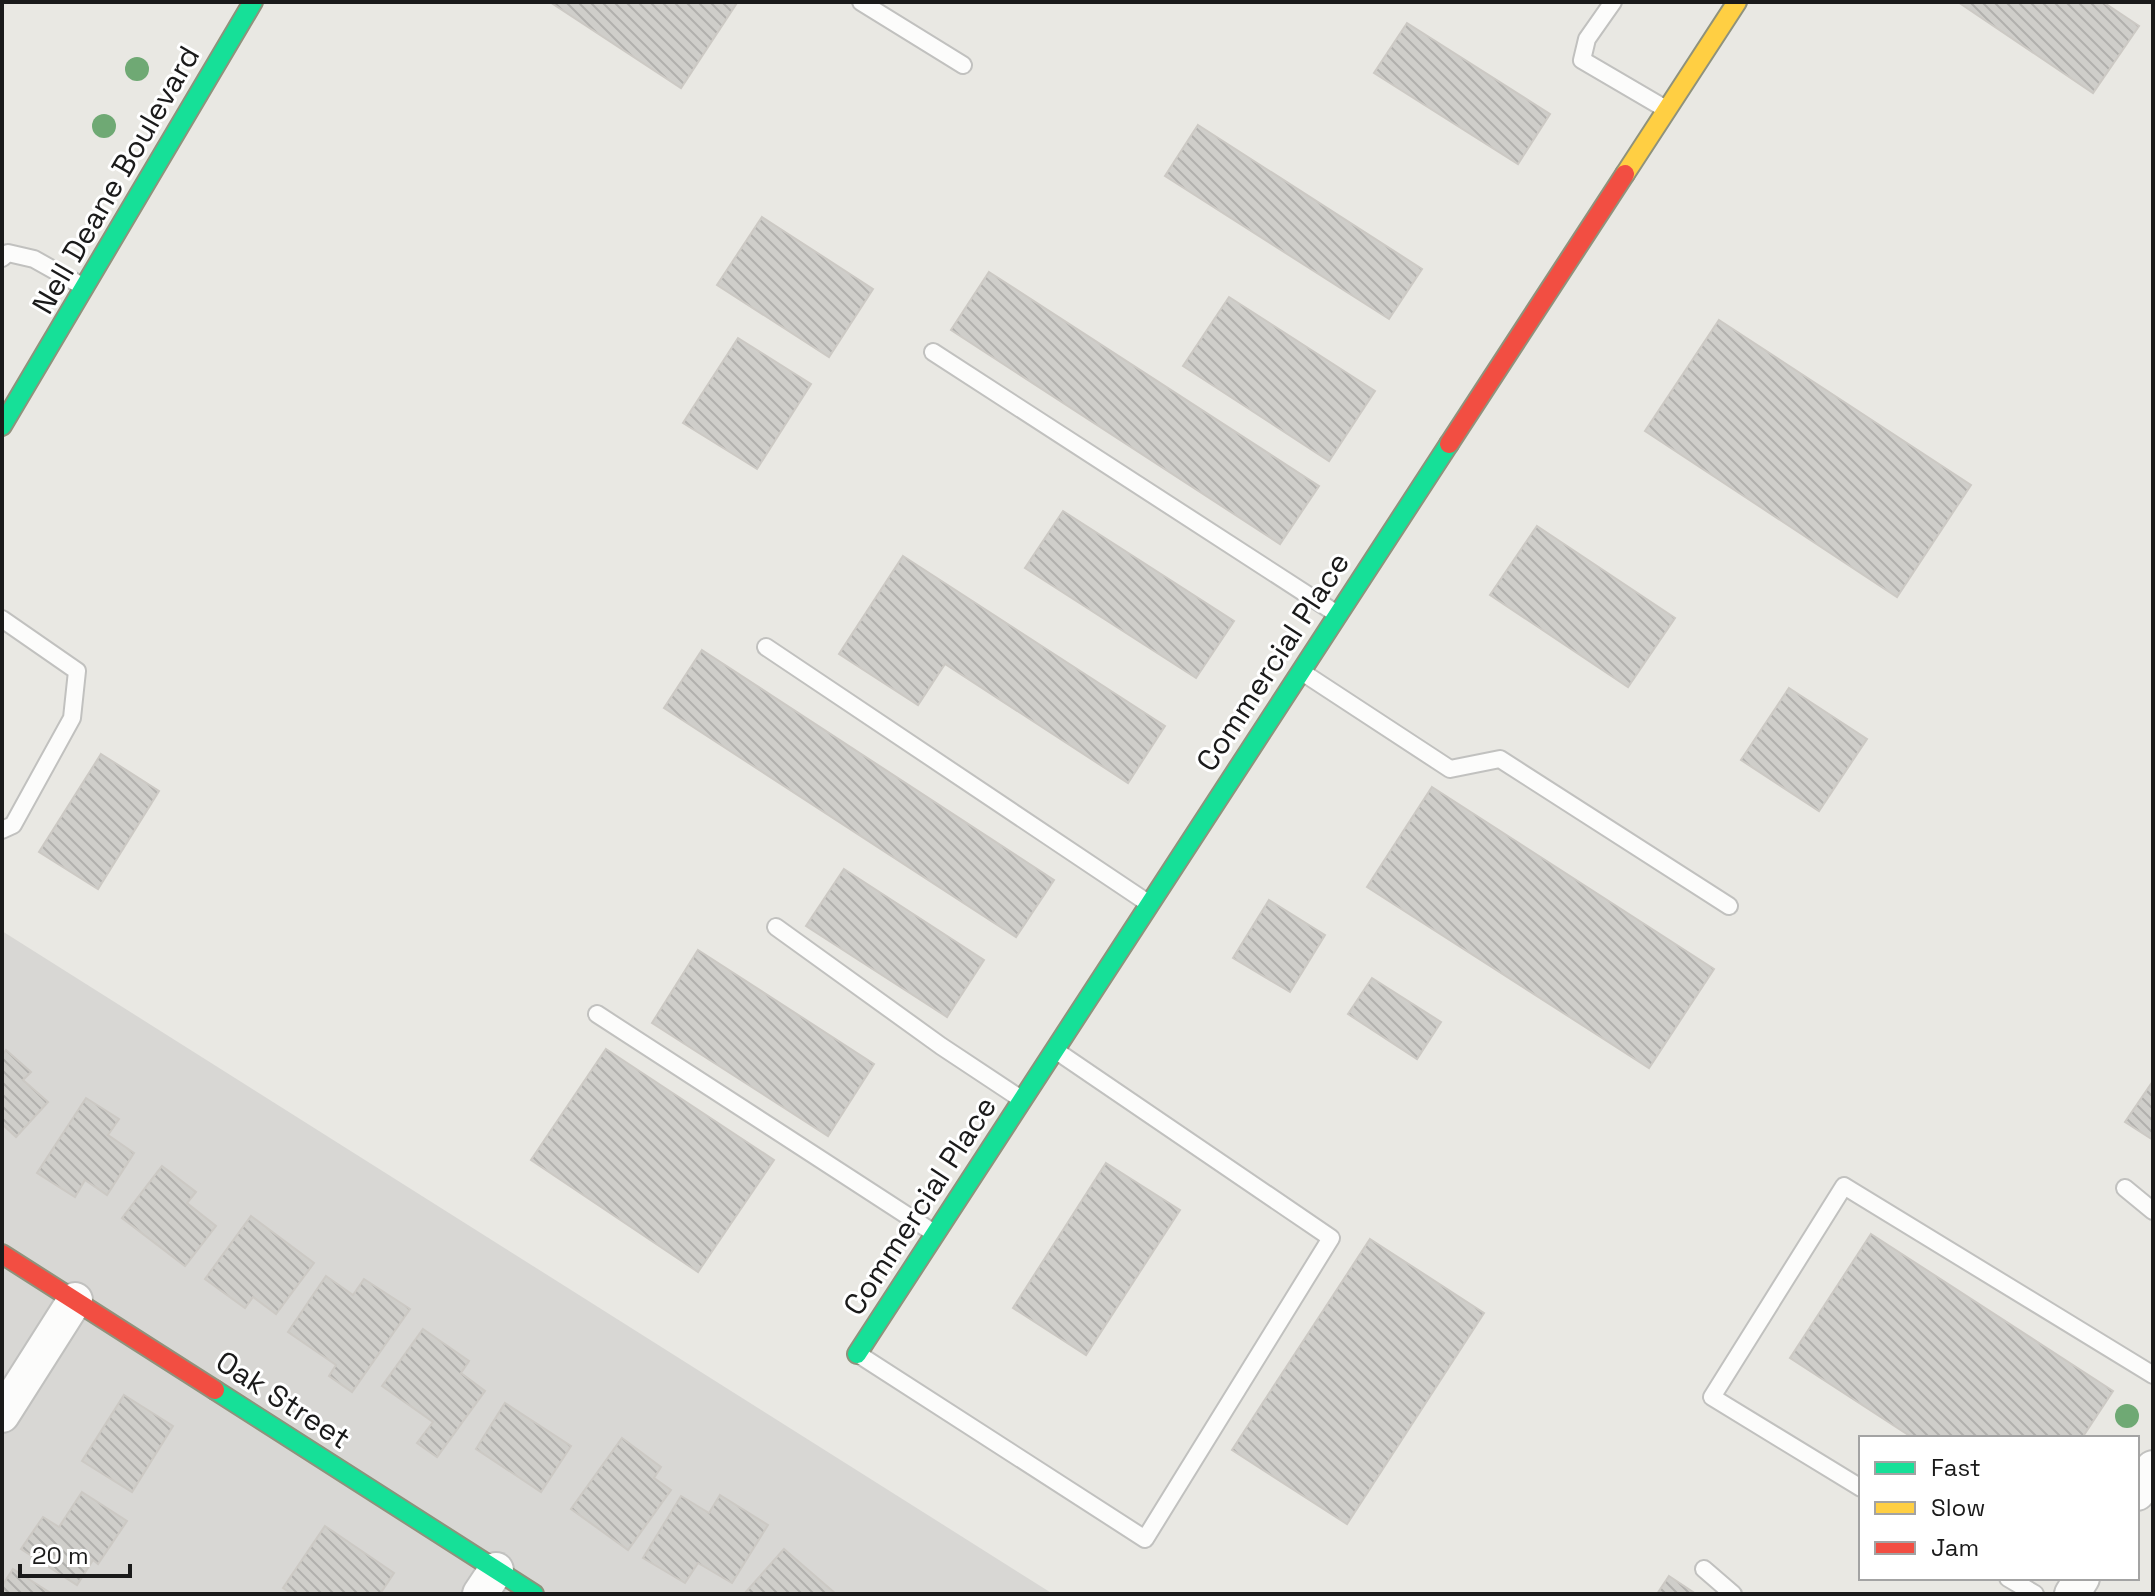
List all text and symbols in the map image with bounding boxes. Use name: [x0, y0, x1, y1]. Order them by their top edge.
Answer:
street label: Nell Deane Boulevard: [23, 39, 208, 321]
street label: Commercial Place: [1187, 545, 1358, 779]
street label: Commercial Place: [834, 1089, 1005, 1323]
street label: Oak Street: [209, 1342, 358, 1458]
legend: [1859, 1436, 2139, 1580]
text: Fast: [1931, 1452, 1981, 1483]
text: Slow: [1931, 1492, 1985, 1523]
scale bar: [20, 1528, 130, 1578]
text: Jam: [1931, 1532, 1979, 1563]
text: 20 m: [32, 1540, 89, 1571]

